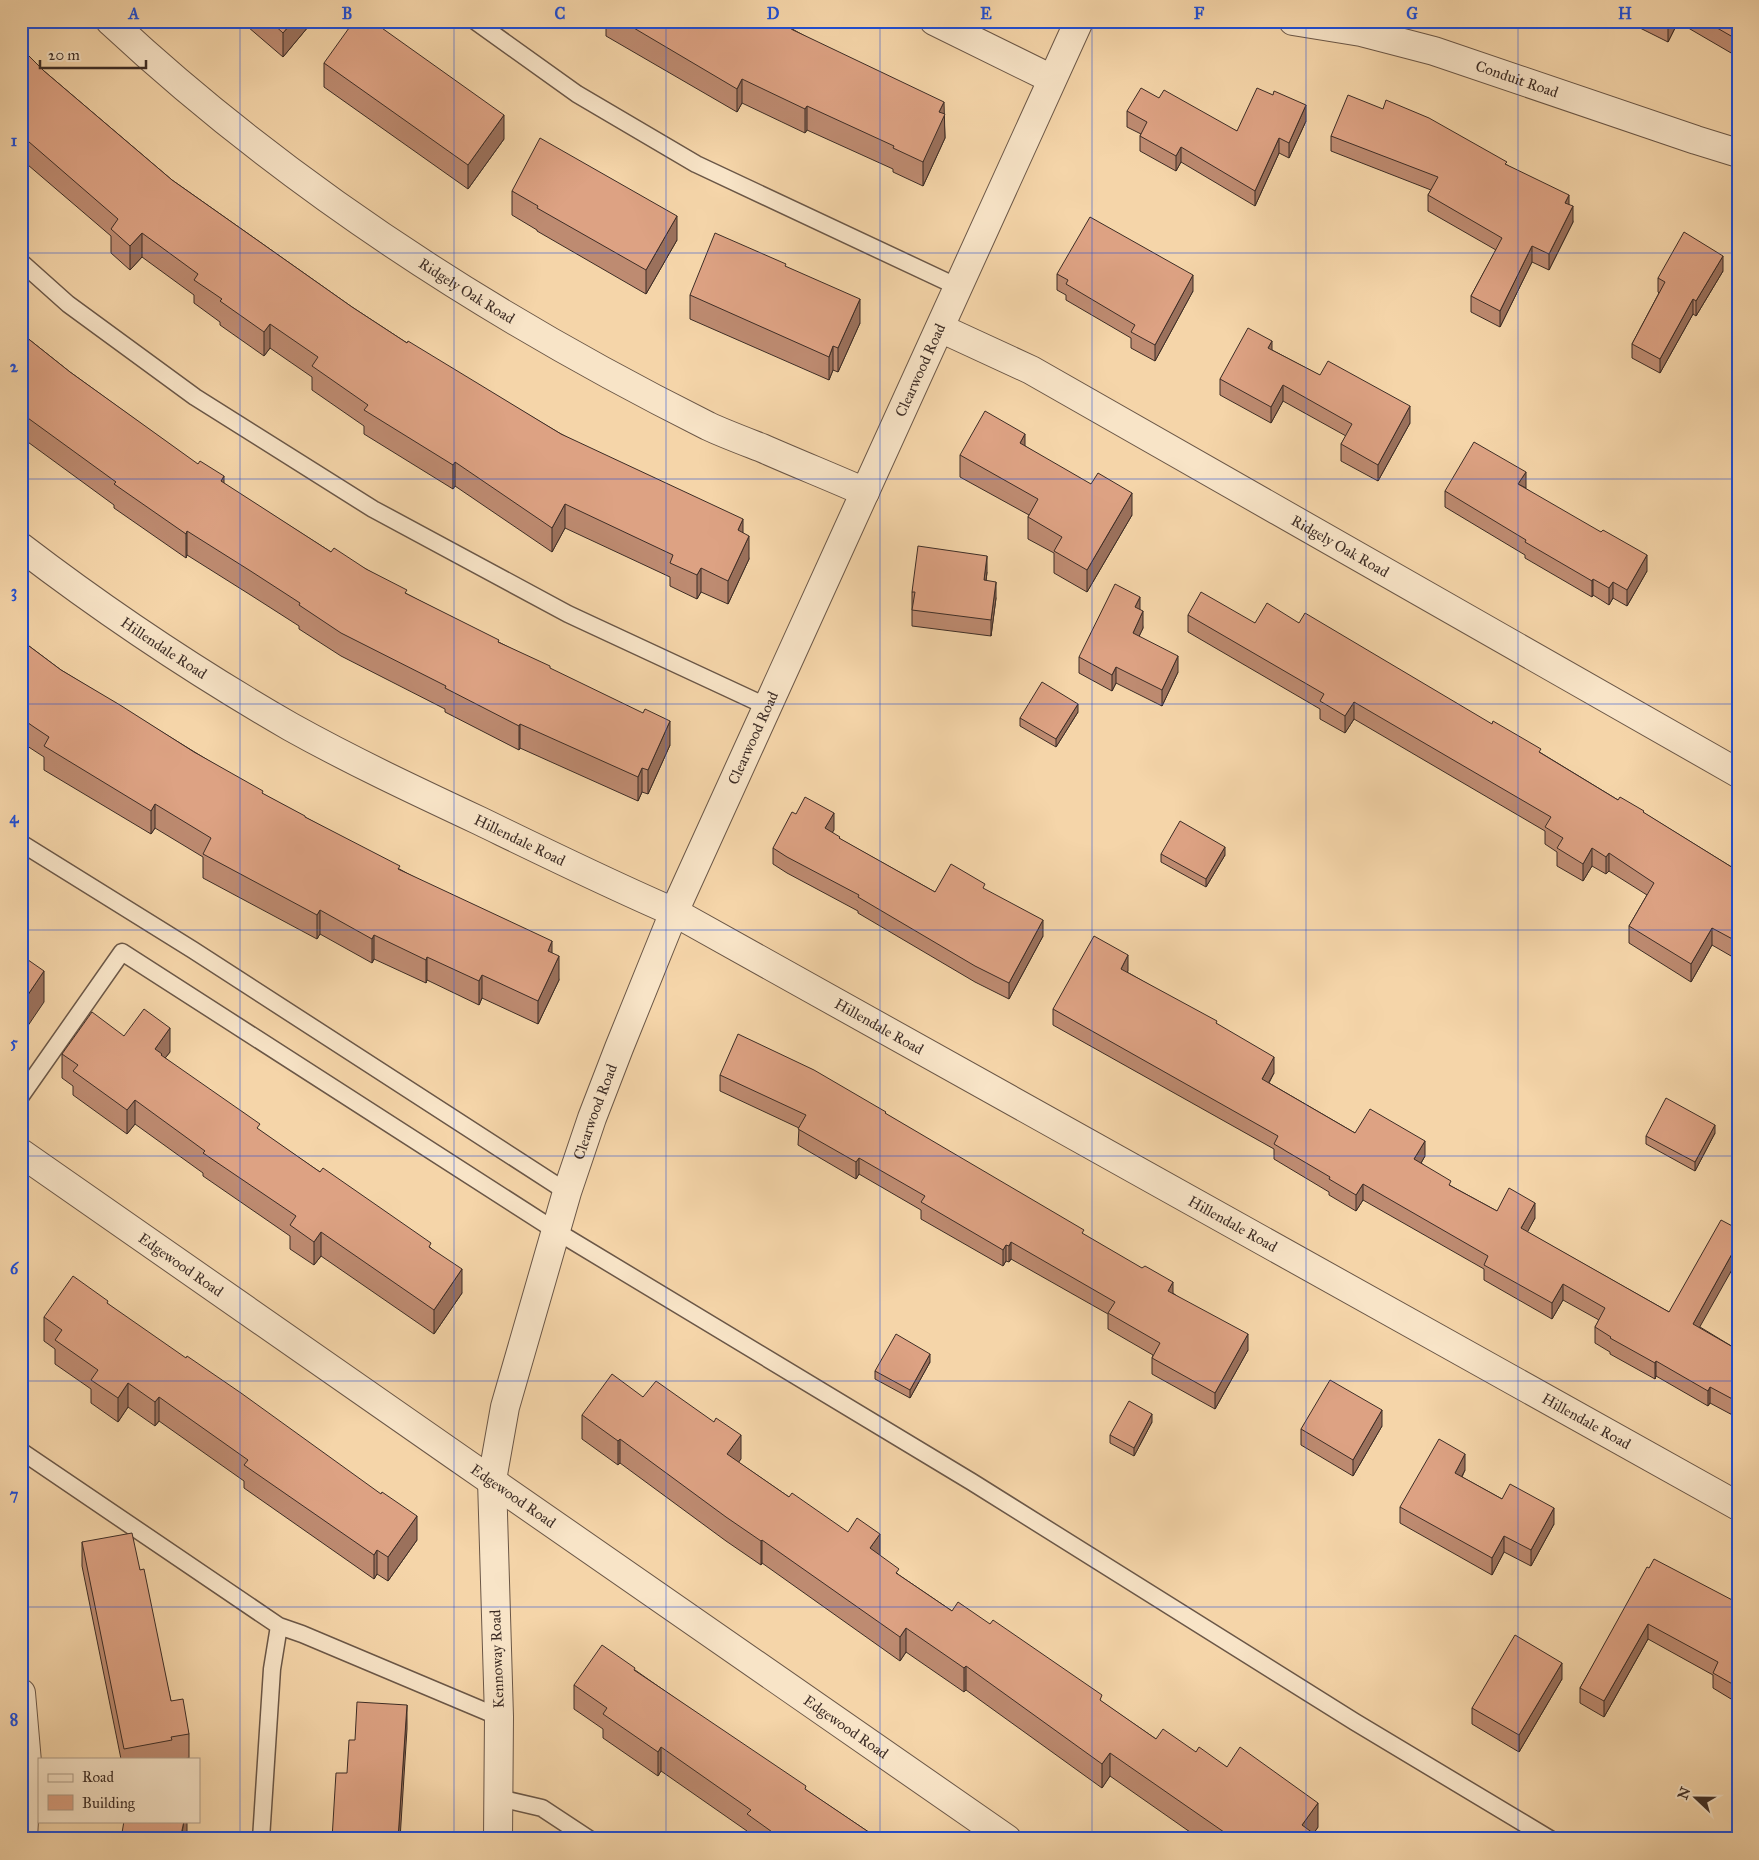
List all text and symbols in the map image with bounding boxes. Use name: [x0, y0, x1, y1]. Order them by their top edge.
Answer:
text: A: [128, 4, 140, 23]
text: B: [342, 4, 352, 23]
text: C: [555, 4, 566, 23]
text: D: [767, 4, 780, 23]
text: E: [980, 4, 992, 23]
text: F: [1194, 4, 1205, 23]
text: G: [1406, 4, 1418, 23]
text: H: [1618, 4, 1632, 23]
scale bar: [40, 38, 146, 70]
text: 20 m: [48, 46, 80, 64]
street label: Conduit Road: [1473, 57, 1561, 102]
text: 1: [11, 131, 18, 150]
street label: Ridgely Oak Road: [415, 254, 518, 328]
street label: Clearwood Road: [891, 320, 949, 420]
text: 2: [10, 357, 19, 376]
street label: Ridgely Oak Road: [1288, 511, 1393, 581]
text: 3: [11, 582, 17, 602]
street label: Hillendale Road: [118, 613, 210, 683]
street label: Clearwood Road: [724, 688, 782, 787]
text: 4: [10, 808, 20, 828]
street label: Hillendale Road: [471, 811, 569, 870]
street label: Hillendale Road: [831, 995, 927, 1059]
text: 5: [10, 1033, 18, 1052]
street label: Clearwood Road: [570, 1061, 621, 1162]
street label: Hillendale Road: [1185, 1192, 1281, 1256]
street label: Edgewood Road: [135, 1229, 227, 1301]
text: 6: [10, 1259, 19, 1278]
street label: Hillendale Road: [1539, 1389, 1634, 1454]
street label: Edgewood Road: [467, 1460, 560, 1532]
text: 7: [10, 1485, 19, 1504]
street label: Kennoway Road: [486, 1609, 508, 1709]
street label: Edgewood Road: [800, 1691, 892, 1763]
text: 8: [10, 1710, 18, 1729]
legend: [38, 1758, 200, 1822]
text: Road: [82, 1768, 114, 1786]
north arrow: [1672, 1772, 1722, 1822]
text: N: [1674, 1785, 1695, 1802]
text: Building: [82, 1794, 136, 1812]

